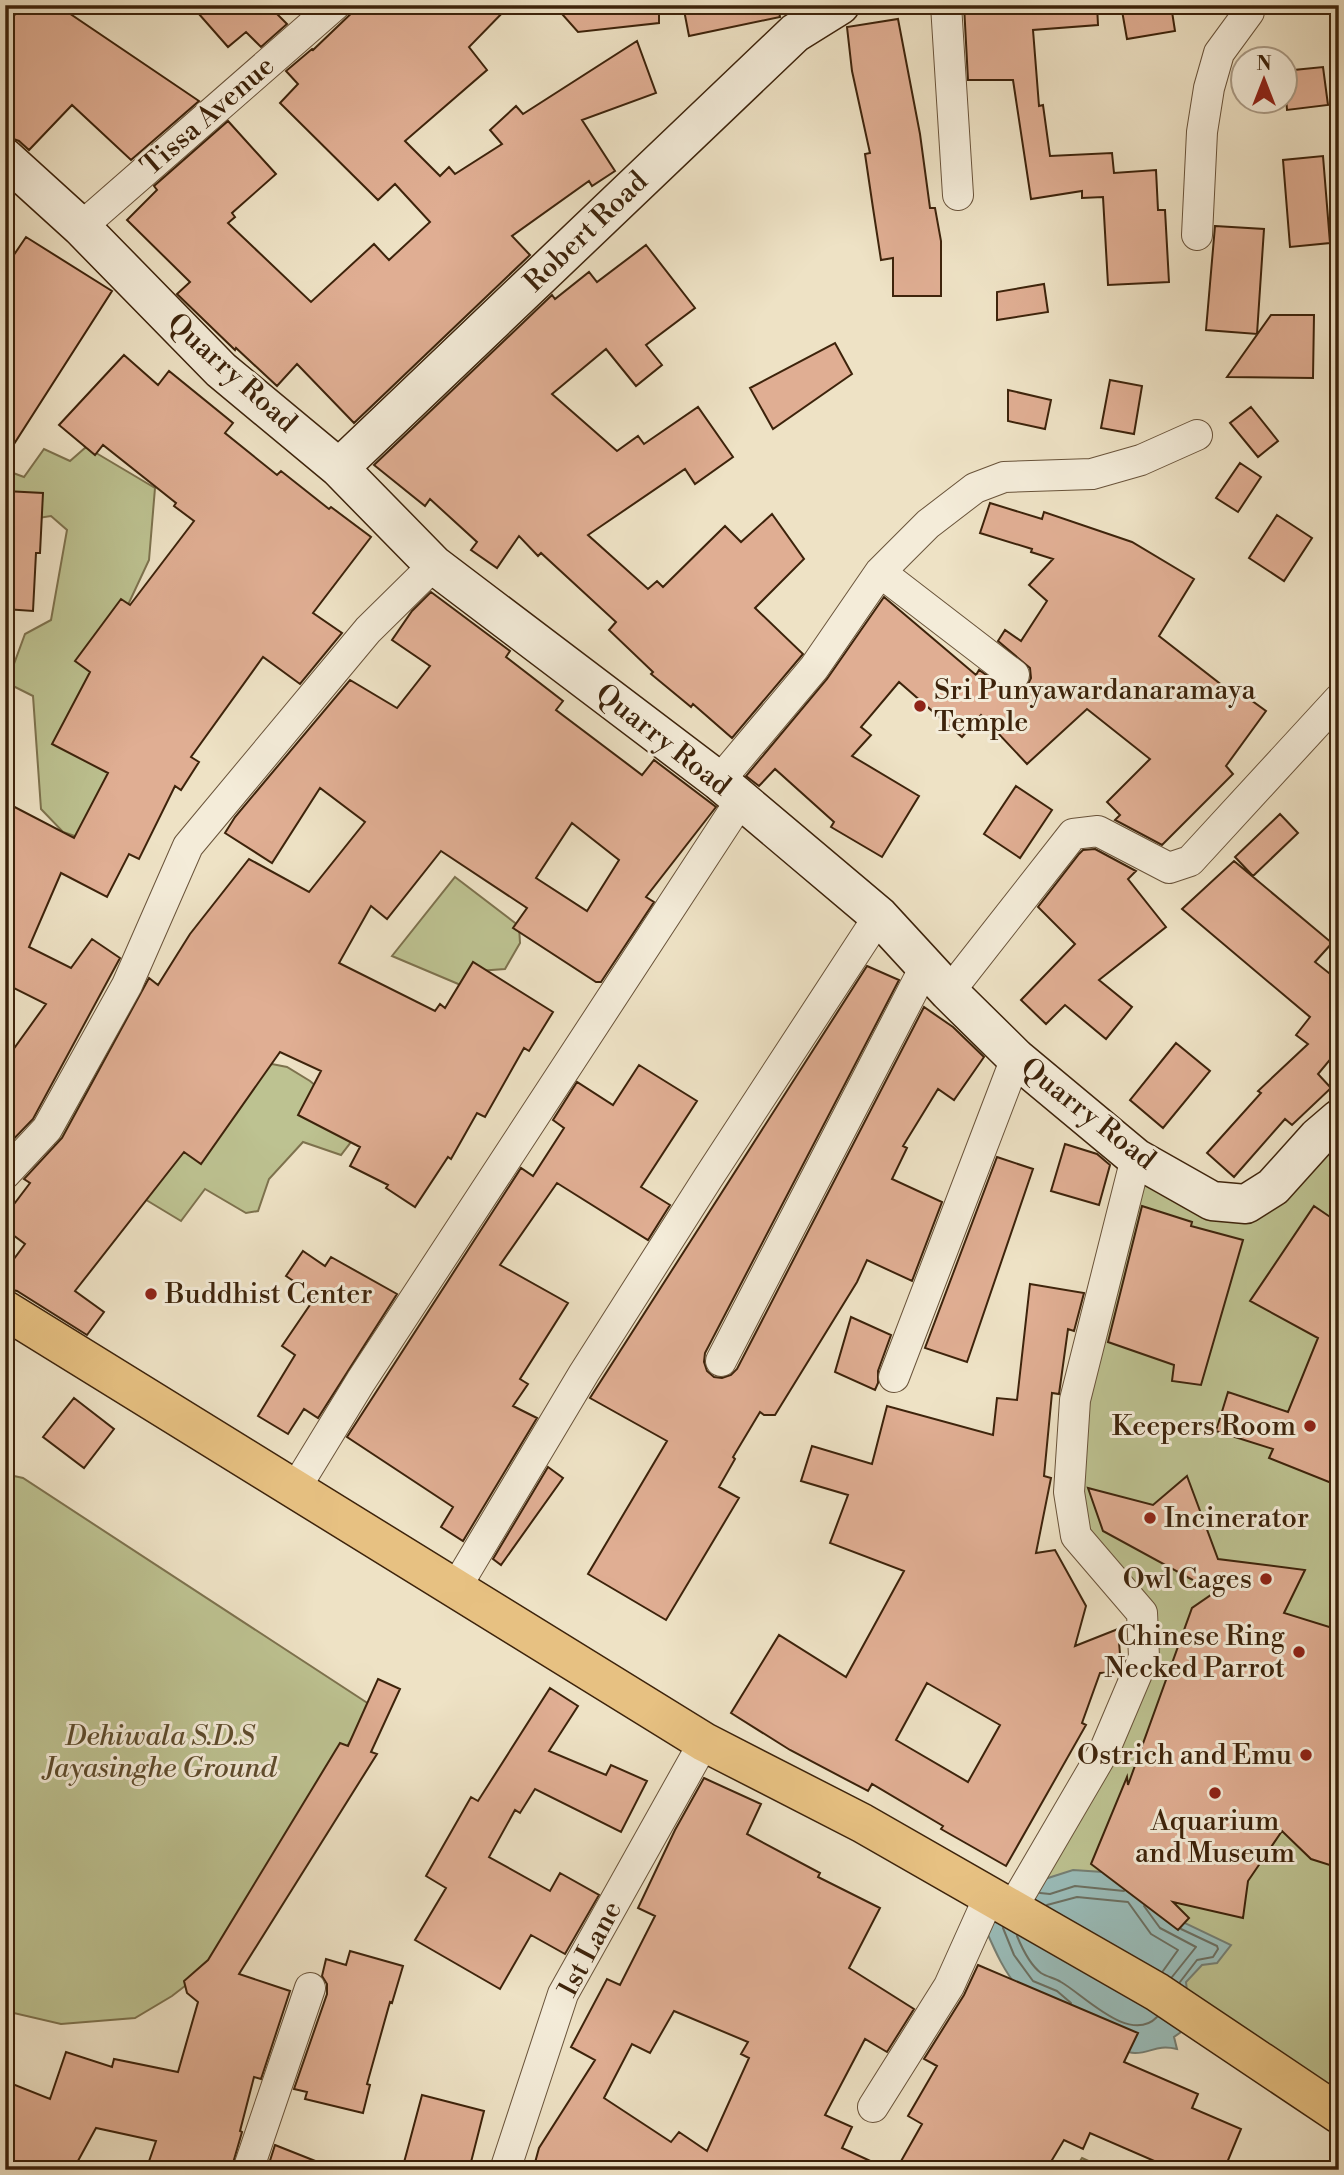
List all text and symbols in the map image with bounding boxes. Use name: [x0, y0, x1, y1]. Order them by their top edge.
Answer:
north arrow: [1228, 46, 1298, 116]
street label: Tissa Avenue: [134, 48, 282, 184]
text: N: [1256, 52, 1272, 76]
street label: Robert Road: [517, 164, 655, 300]
street label: Quarry Road: [160, 306, 304, 440]
place label: Sri Punyawardanaramaya Temple: [934, 673, 1257, 740]
street label: Quarry Road: [588, 676, 738, 804]
marker: Sri Punyawardanaramaya Temple: [912, 698, 928, 714]
street label: Quarry Road: [1013, 1050, 1163, 1178]
place label: Buddhist Center: [164, 1277, 373, 1312]
marker: Buddhist Center: [143, 1286, 159, 1302]
place label: Keepers Room: [1112, 1409, 1296, 1444]
marker: Keepers Room: [1302, 1418, 1318, 1434]
place label: Incinerator: [1164, 1501, 1309, 1536]
marker: Incinerator: [1142, 1510, 1158, 1526]
place label: Owl Cages: [1123, 1562, 1252, 1597]
marker: Owl Cages: [1258, 1571, 1274, 1587]
place label: Chinese Ring Necked Parrot: [1104, 1619, 1285, 1686]
marker: Chinese Ring Necked Parrot: [1291, 1644, 1307, 1660]
park label: Dehiwala S.D.S Jayasinghe Ground: [41, 1719, 277, 1786]
place label: Ostrich and Emu: [1077, 1738, 1292, 1773]
marker: Ostrich and Emu: [1298, 1747, 1314, 1763]
marker: Aquarium and Museum: [1207, 1785, 1223, 1801]
place label: Aquarium and Museum: [1135, 1804, 1295, 1871]
street label: 1st Lane: [550, 1895, 630, 2003]

